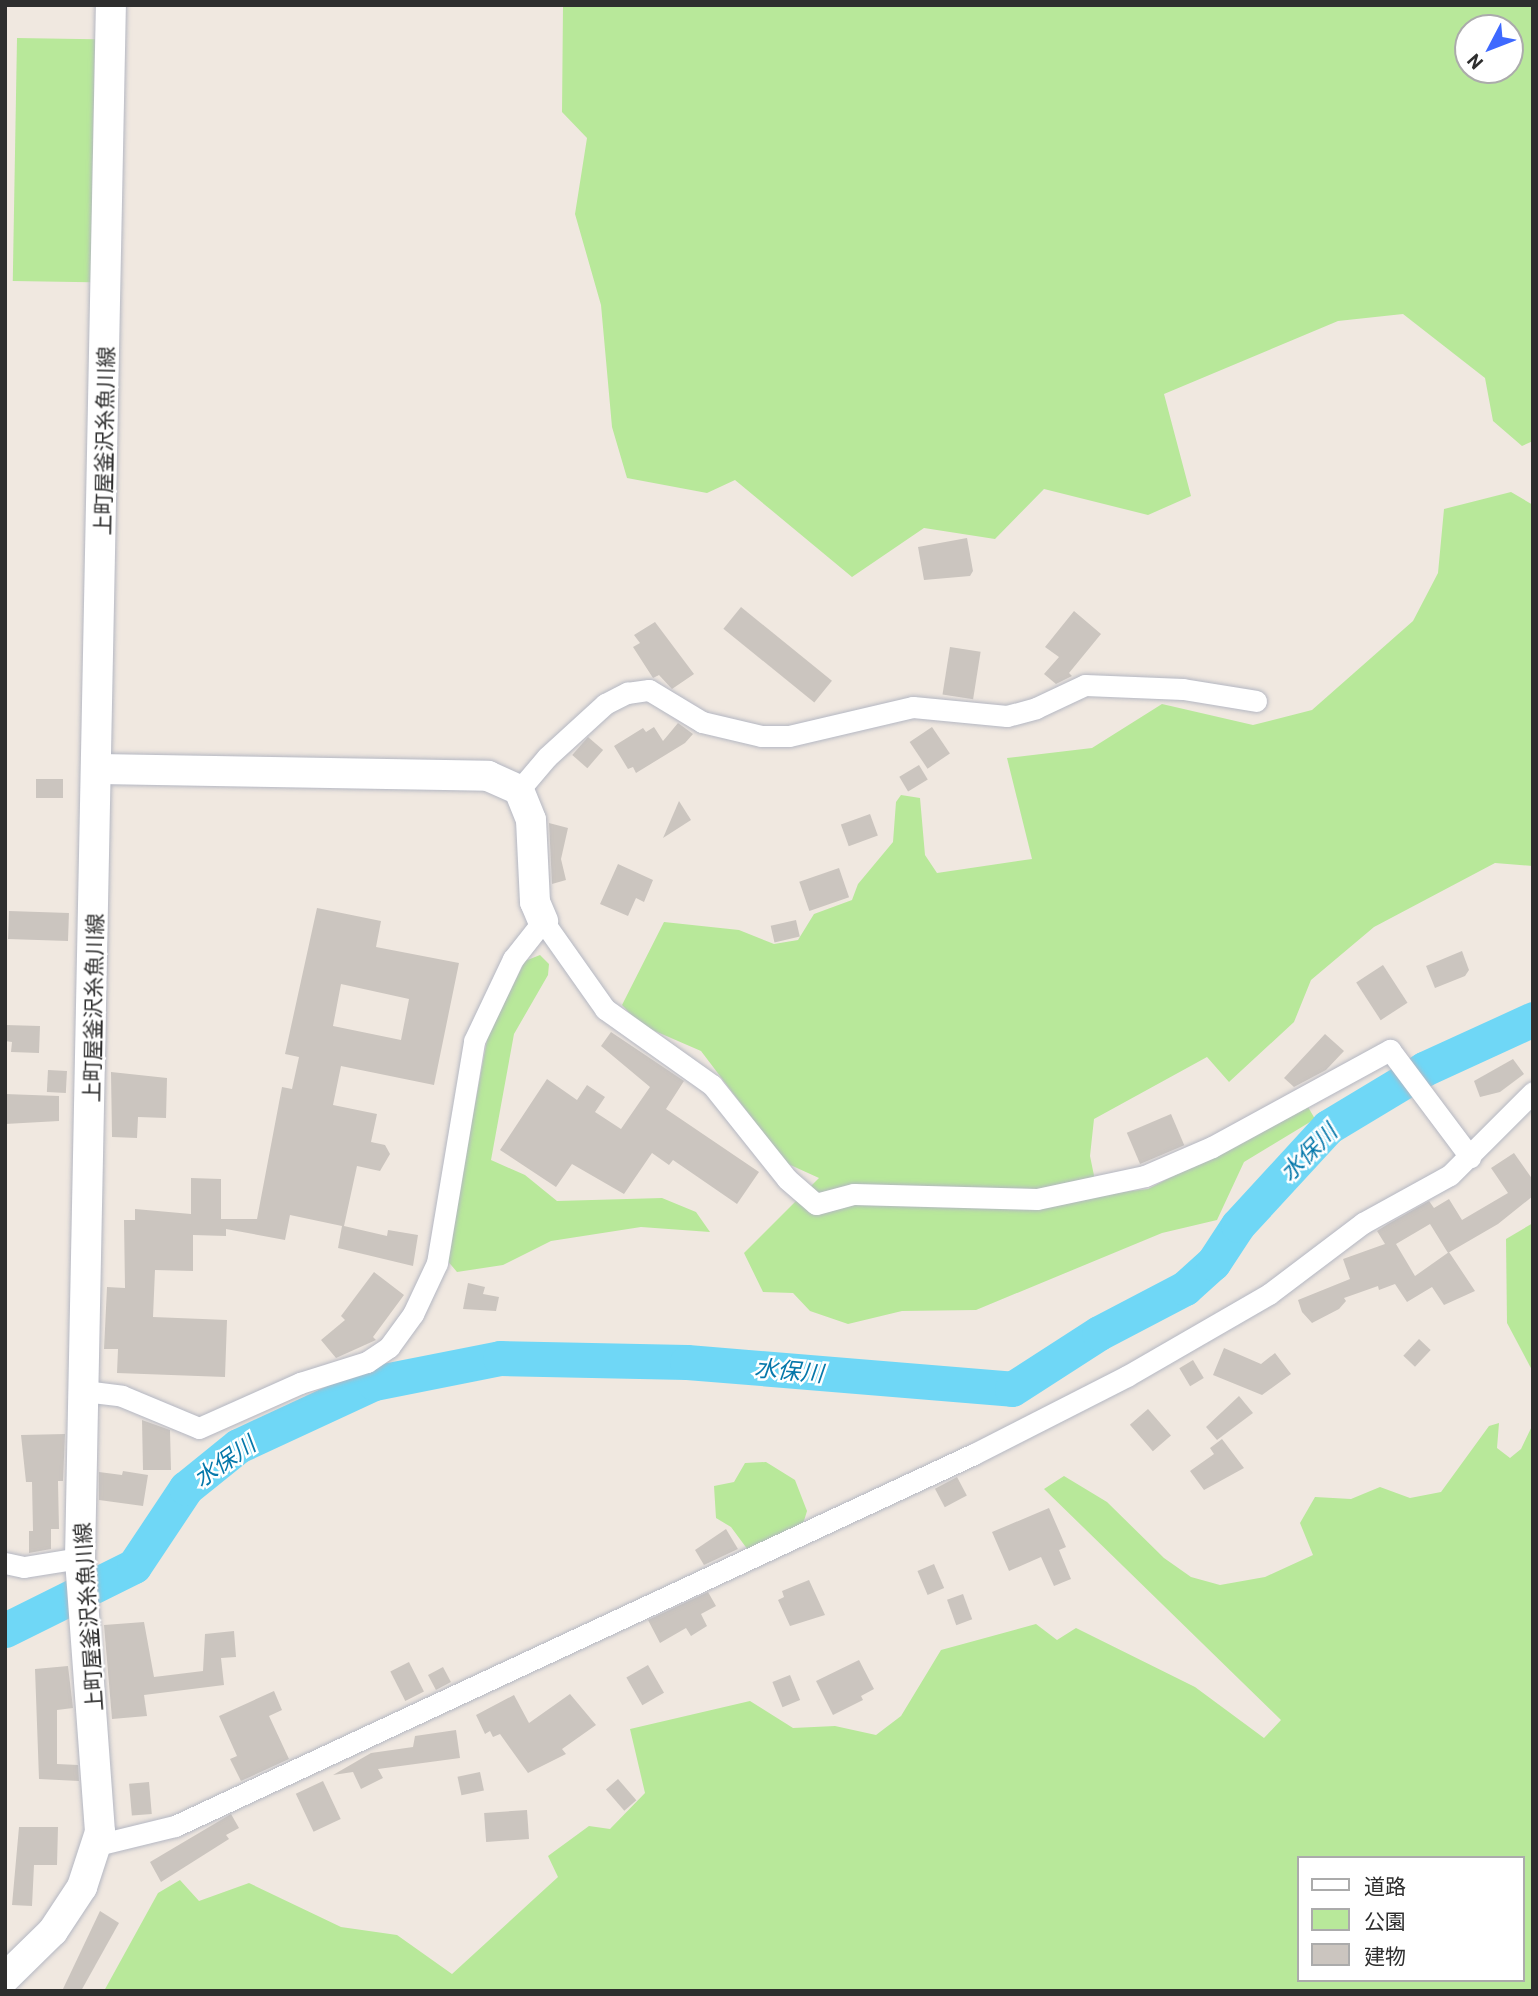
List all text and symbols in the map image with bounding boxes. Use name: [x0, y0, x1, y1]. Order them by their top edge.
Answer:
north arrow: [1454, 14, 1524, 84]
text: N: [1462, 50, 1487, 74]
street label: 上町屋釜沢糸魚川線: [90, 346, 118, 536]
street label: 上町屋釜沢糸魚川線: [79, 913, 107, 1103]
water label: 水保川: [1274, 1118, 1342, 1186]
water label: 水保川: [753, 1353, 825, 1387]
water label: 水保川: [188, 1430, 260, 1492]
street label: 上町屋釜沢糸魚川線: [69, 1522, 107, 1712]
legend: [1296, 1856, 1524, 1982]
text: 道路: [1364, 1873, 1406, 1898]
text: 公園: [1364, 1908, 1406, 1933]
text: 建物: [1364, 1943, 1406, 1968]

